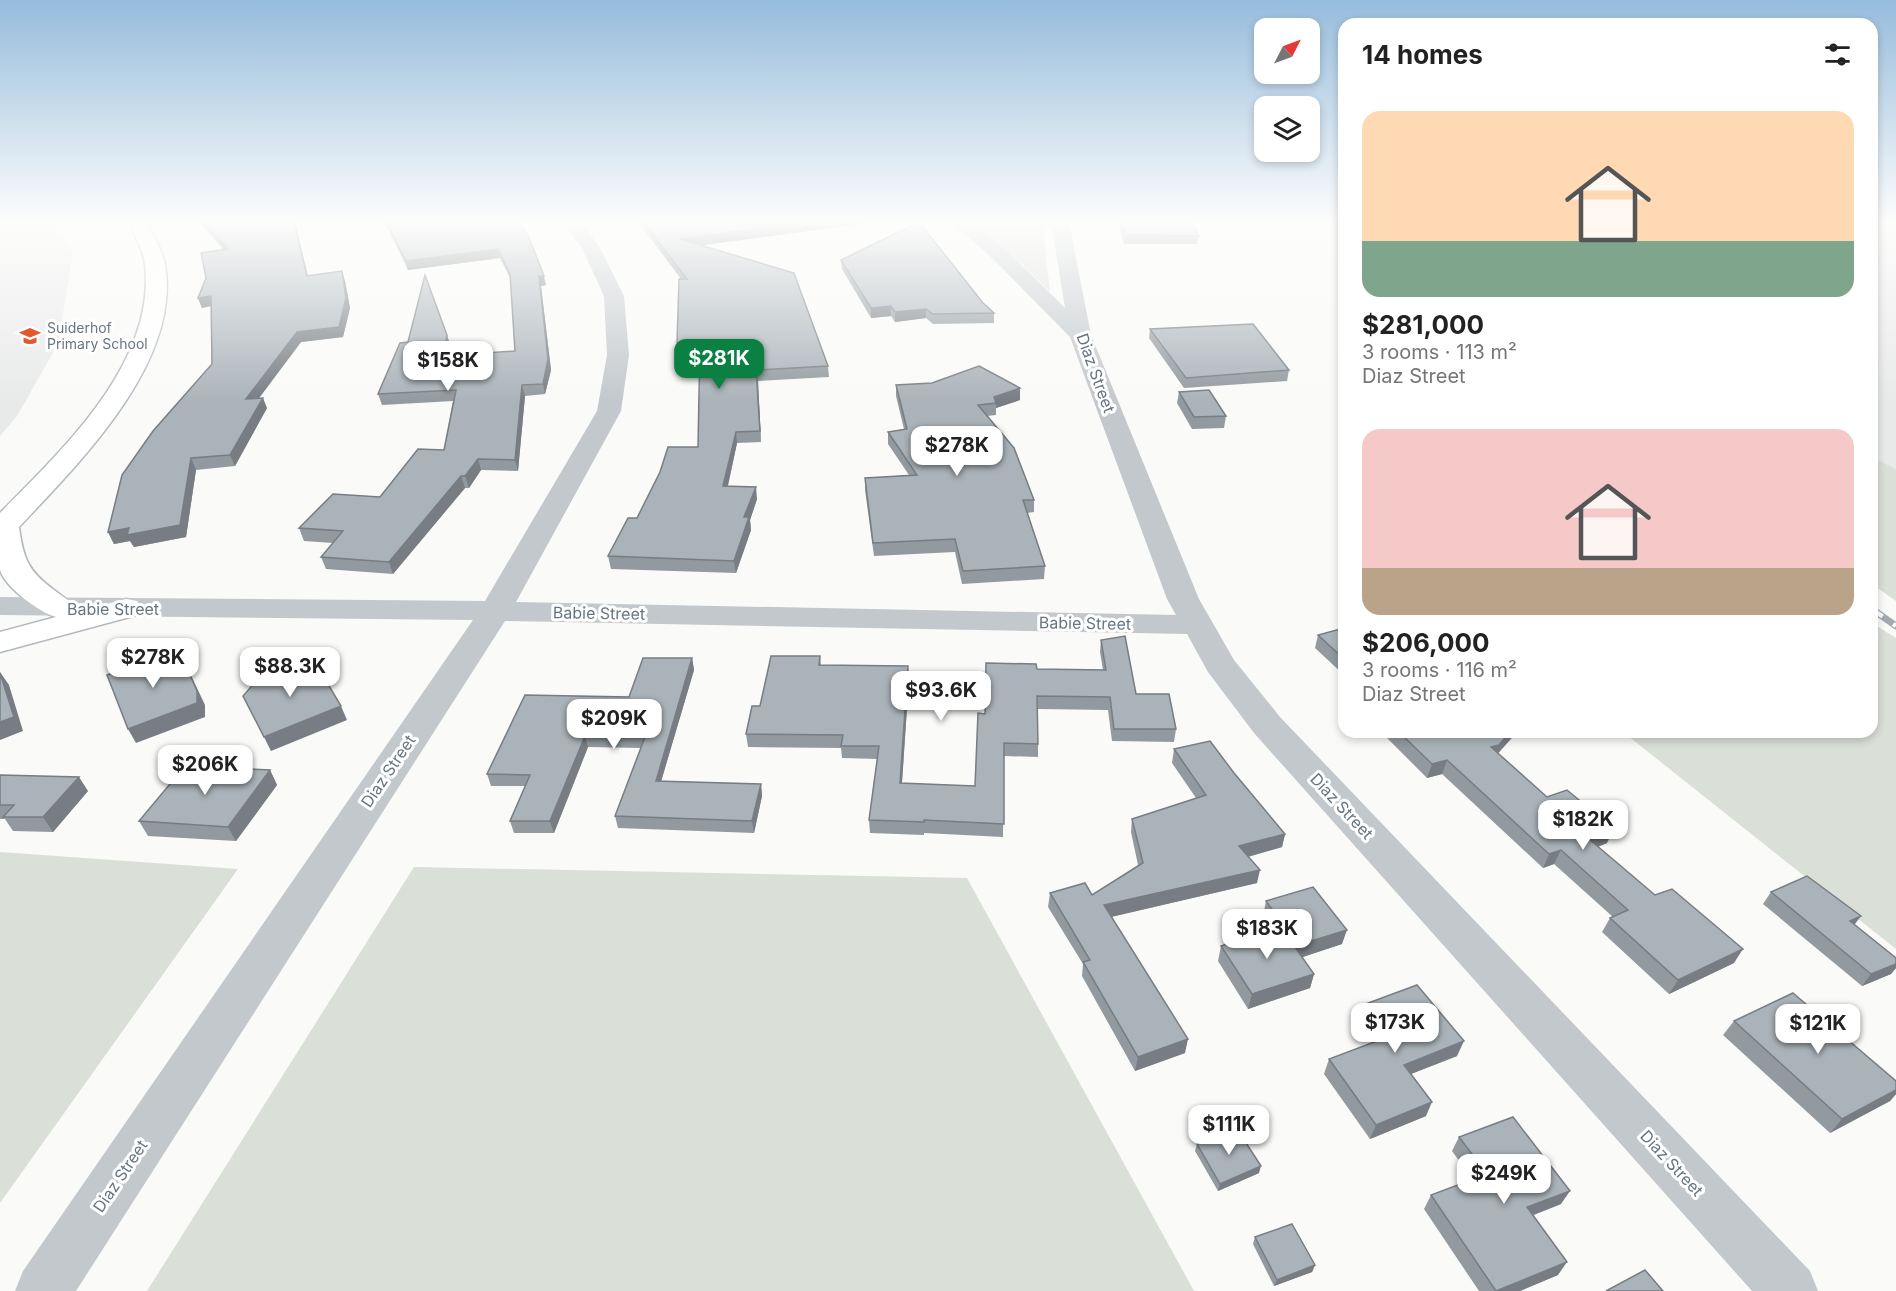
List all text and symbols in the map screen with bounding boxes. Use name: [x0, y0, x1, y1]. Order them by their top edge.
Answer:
north arrow: [1254, 18, 1320, 84]
map controls: [1254, 18, 1320, 162]
icon: filters: [1821, 38, 1854, 71]
text: 14 homes: [1362, 39, 1483, 70]
button: layers: [1254, 96, 1320, 162]
icon: home: [1554, 150, 1662, 258]
text: $281,000: [1362, 309, 1484, 340]
place label: Suiderhof Primary School: [47, 319, 148, 352]
school or university icon: Suiderhof Primary School: [18, 324, 42, 348]
street label: Diaz Street: [1072, 331, 1120, 415]
pin: $281K: [677, 339, 761, 390]
text: 3 rooms · 113 m²: [1362, 340, 1517, 364]
pin: $158K: [406, 341, 490, 392]
text: $281K: [688, 346, 750, 370]
text: $158K: [417, 348, 479, 372]
text: Diaz Street: [1362, 364, 1466, 388]
pin: $278K: [915, 426, 999, 477]
text: $278K: [925, 433, 989, 457]
icon: home: [1554, 468, 1662, 576]
street label: Babie Street: [67, 599, 159, 619]
street label: Babie Street: [553, 602, 645, 624]
street label: Babie Street: [1039, 612, 1131, 634]
text: $206,000: [1362, 627, 1490, 658]
pin: $278K: [111, 638, 195, 689]
text: $278K: [121, 645, 185, 669]
pin: $88.3K: [241, 647, 339, 698]
text: $88.3K: [254, 654, 326, 678]
text: 3 rooms · 116 m²: [1362, 658, 1517, 682]
pin: $93.6K: [892, 671, 990, 722]
text: $93.6K: [905, 678, 977, 702]
text: Diaz Street: [1362, 682, 1466, 706]
pin: $209K: [572, 699, 656, 750]
text: $209K: [581, 706, 647, 730]
street label: Diaz Street: [357, 731, 419, 811]
pin: $206K: [163, 745, 247, 796]
text: $206K: [172, 752, 238, 776]
street label: Diaz Street: [1306, 769, 1378, 843]
pin: $182K: [1541, 800, 1625, 851]
text: $182K: [1552, 807, 1614, 831]
pin: $183K: [1225, 909, 1309, 960]
text: $183K: [1236, 916, 1298, 940]
pin: $173K: [1353, 1003, 1437, 1054]
pin: $121K: [1776, 1004, 1860, 1055]
text: $173K: [1365, 1010, 1425, 1034]
text: $121K: [1789, 1011, 1847, 1035]
pin: $111K: [1187, 1105, 1271, 1156]
text: $111K: [1202, 1112, 1256, 1136]
street label: Diaz Street: [1636, 1126, 1708, 1200]
street label: Diaz Street: [89, 1136, 151, 1216]
pin: $249K: [1462, 1154, 1546, 1205]
text: $249K: [1471, 1161, 1537, 1185]

